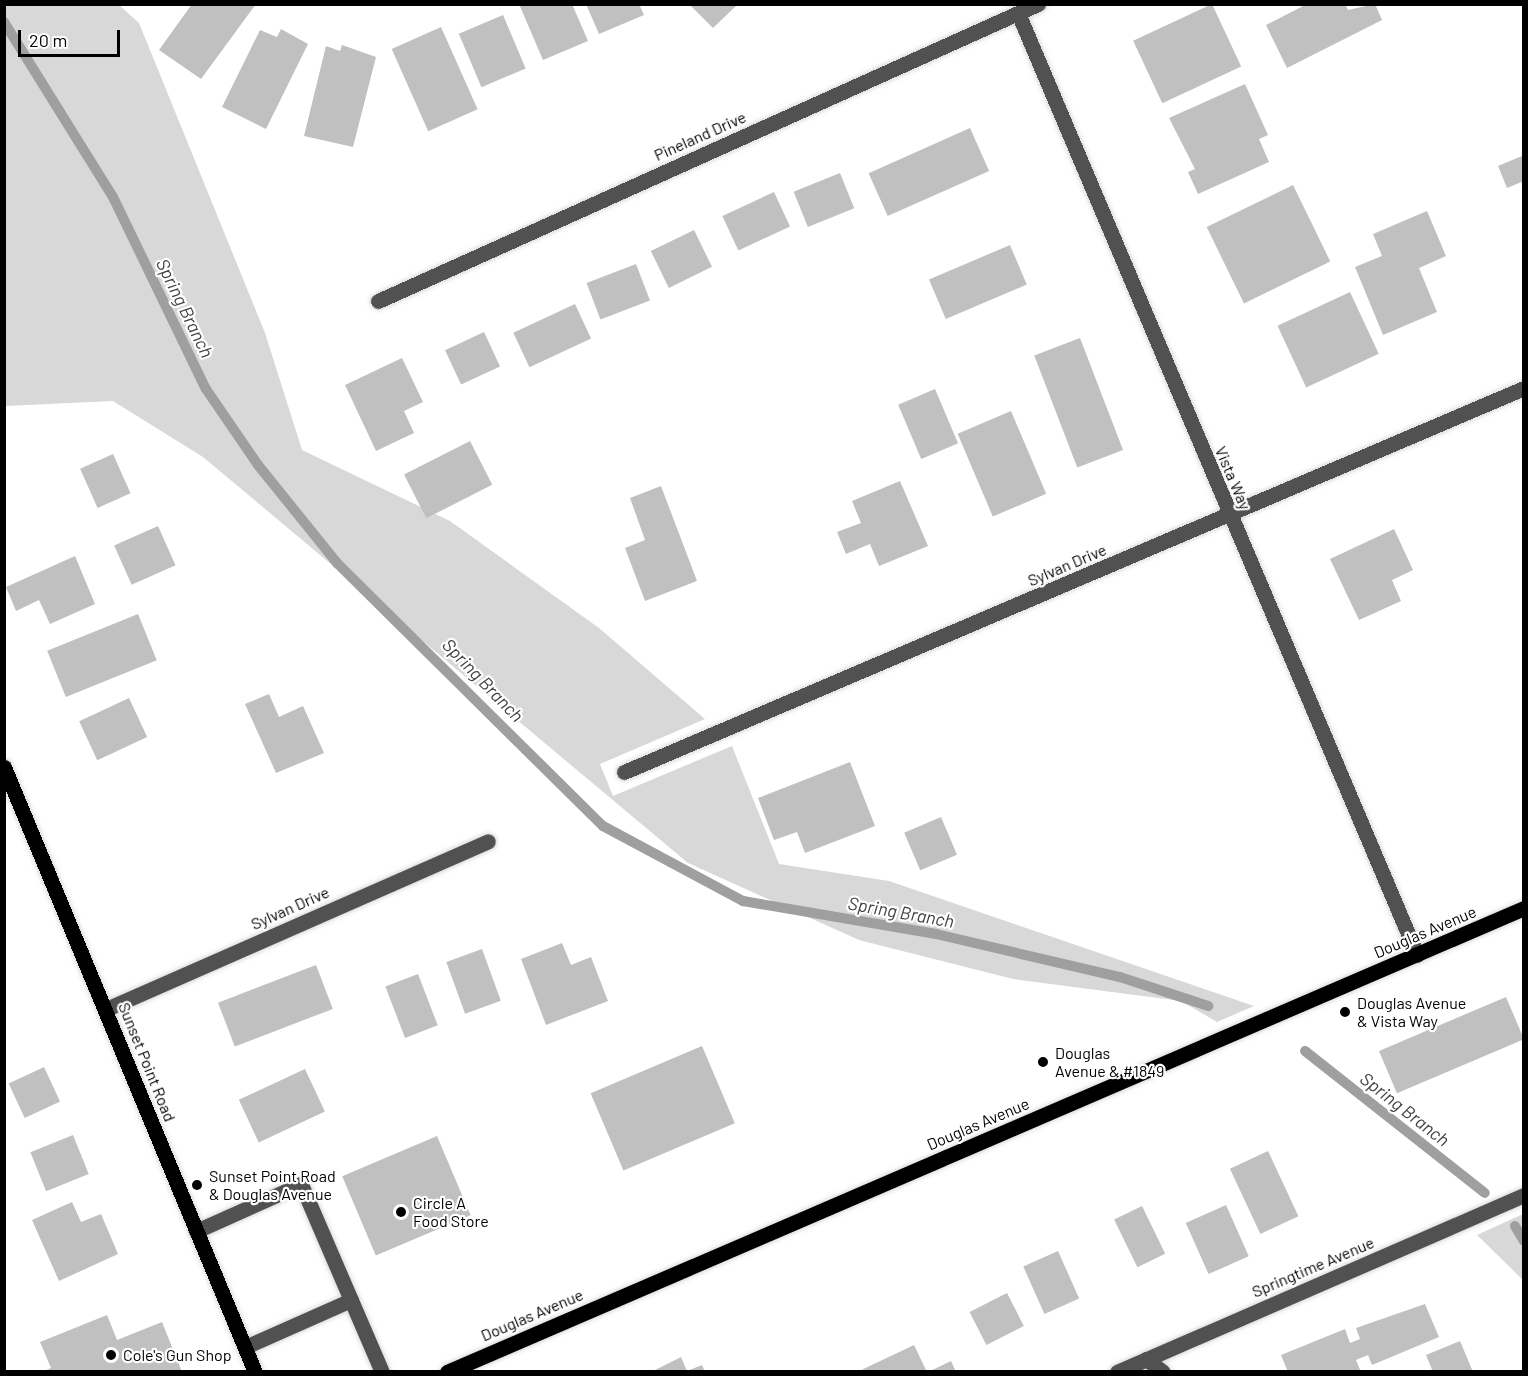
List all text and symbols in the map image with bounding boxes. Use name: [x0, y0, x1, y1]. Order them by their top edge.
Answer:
scale bar: [21, 18, 123, 56]
text: 20 m: [29, 29, 67, 51]
street label: Pineland Drive: [651, 107, 749, 165]
water label: Spring Branch: [152, 255, 218, 361]
street label: Vista Way: [1211, 443, 1255, 513]
street label: Sylvan Drive: [1025, 540, 1109, 590]
water label: Spring Branch: [438, 634, 528, 726]
street label: Sylvan Drive: [248, 882, 332, 934]
water label: Spring Branch: [846, 892, 956, 932]
street label: Douglas Avenue: [1371, 902, 1479, 962]
place label: Douglas Avenue & Vista Way: [1357, 993, 1466, 1031]
street label: Sunset Point Road: [114, 1000, 180, 1124]
marker: Douglas Avenue & Vista Way: [1338, 1005, 1352, 1019]
place label: Douglas Avenue & #1849: [1055, 1043, 1164, 1081]
marker: Douglas Avenue & #1849: [1036, 1055, 1050, 1069]
water label: Spring Branch: [1356, 1067, 1454, 1151]
street label: Douglas Avenue: [924, 1094, 1032, 1154]
place label: Sunset Point Road & Douglas Avenue: [209, 1166, 336, 1204]
marker: Sunset Point Road & Douglas Avenue: [190, 1178, 204, 1192]
place label: Circle A Food Store: [413, 1193, 489, 1231]
marker: Circle A Food Store: [394, 1205, 408, 1219]
street label: Springtime Avenue: [1249, 1233, 1377, 1301]
street label: Douglas Avenue: [478, 1285, 586, 1345]
place label: Cole's Gun Shop: [123, 1345, 232, 1365]
marker: Cole's Gun Shop: [104, 1348, 118, 1362]

